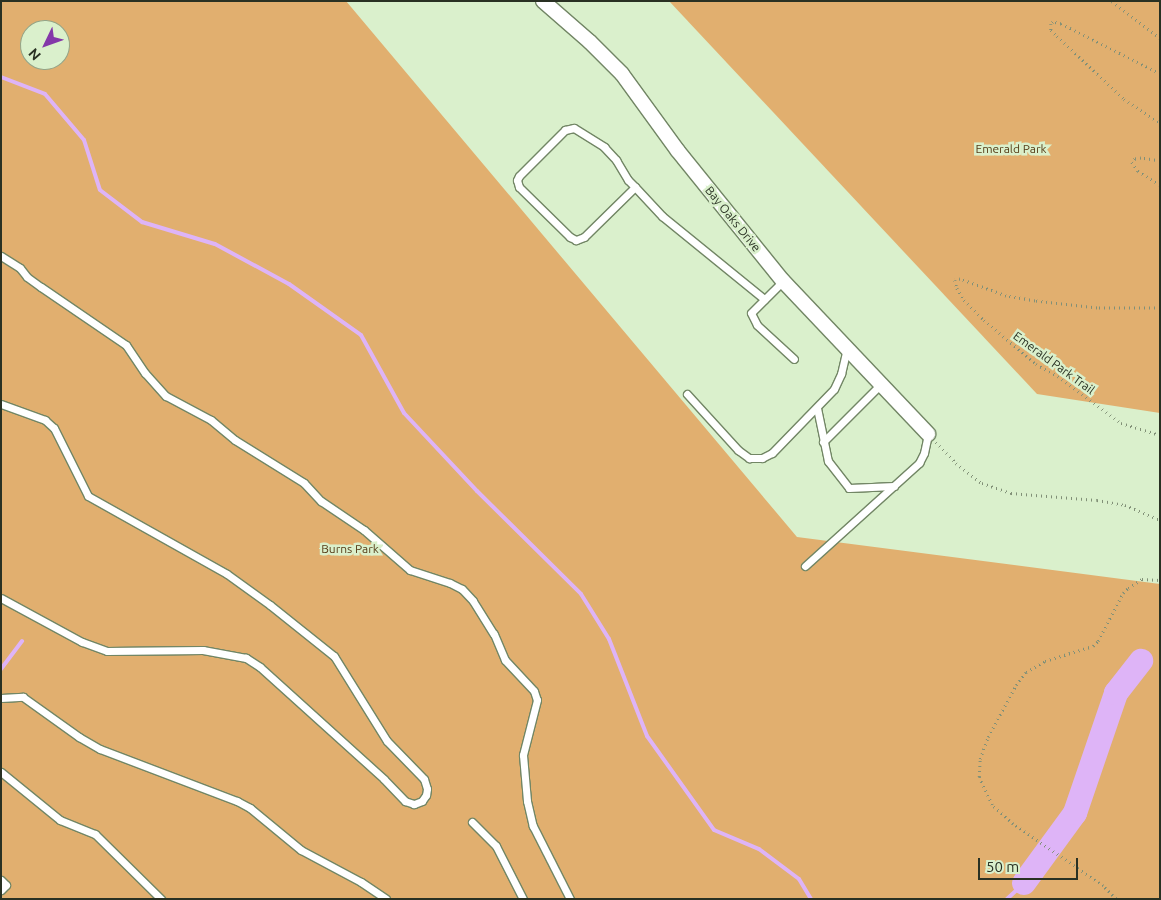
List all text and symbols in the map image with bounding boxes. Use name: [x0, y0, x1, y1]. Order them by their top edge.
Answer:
north arrow: [20, 20, 70, 70]
text: N: [25, 45, 44, 64]
park label: Emerald Park: [975, 142, 1047, 156]
street label: Bay Oaks Drive: [702, 183, 764, 255]
street label: Emerald Park Trail: [1011, 329, 1097, 397]
park label: Burns Park: [321, 542, 379, 556]
scale bar: [981, 848, 1081, 880]
text: 50 m: [986, 858, 1019, 875]

